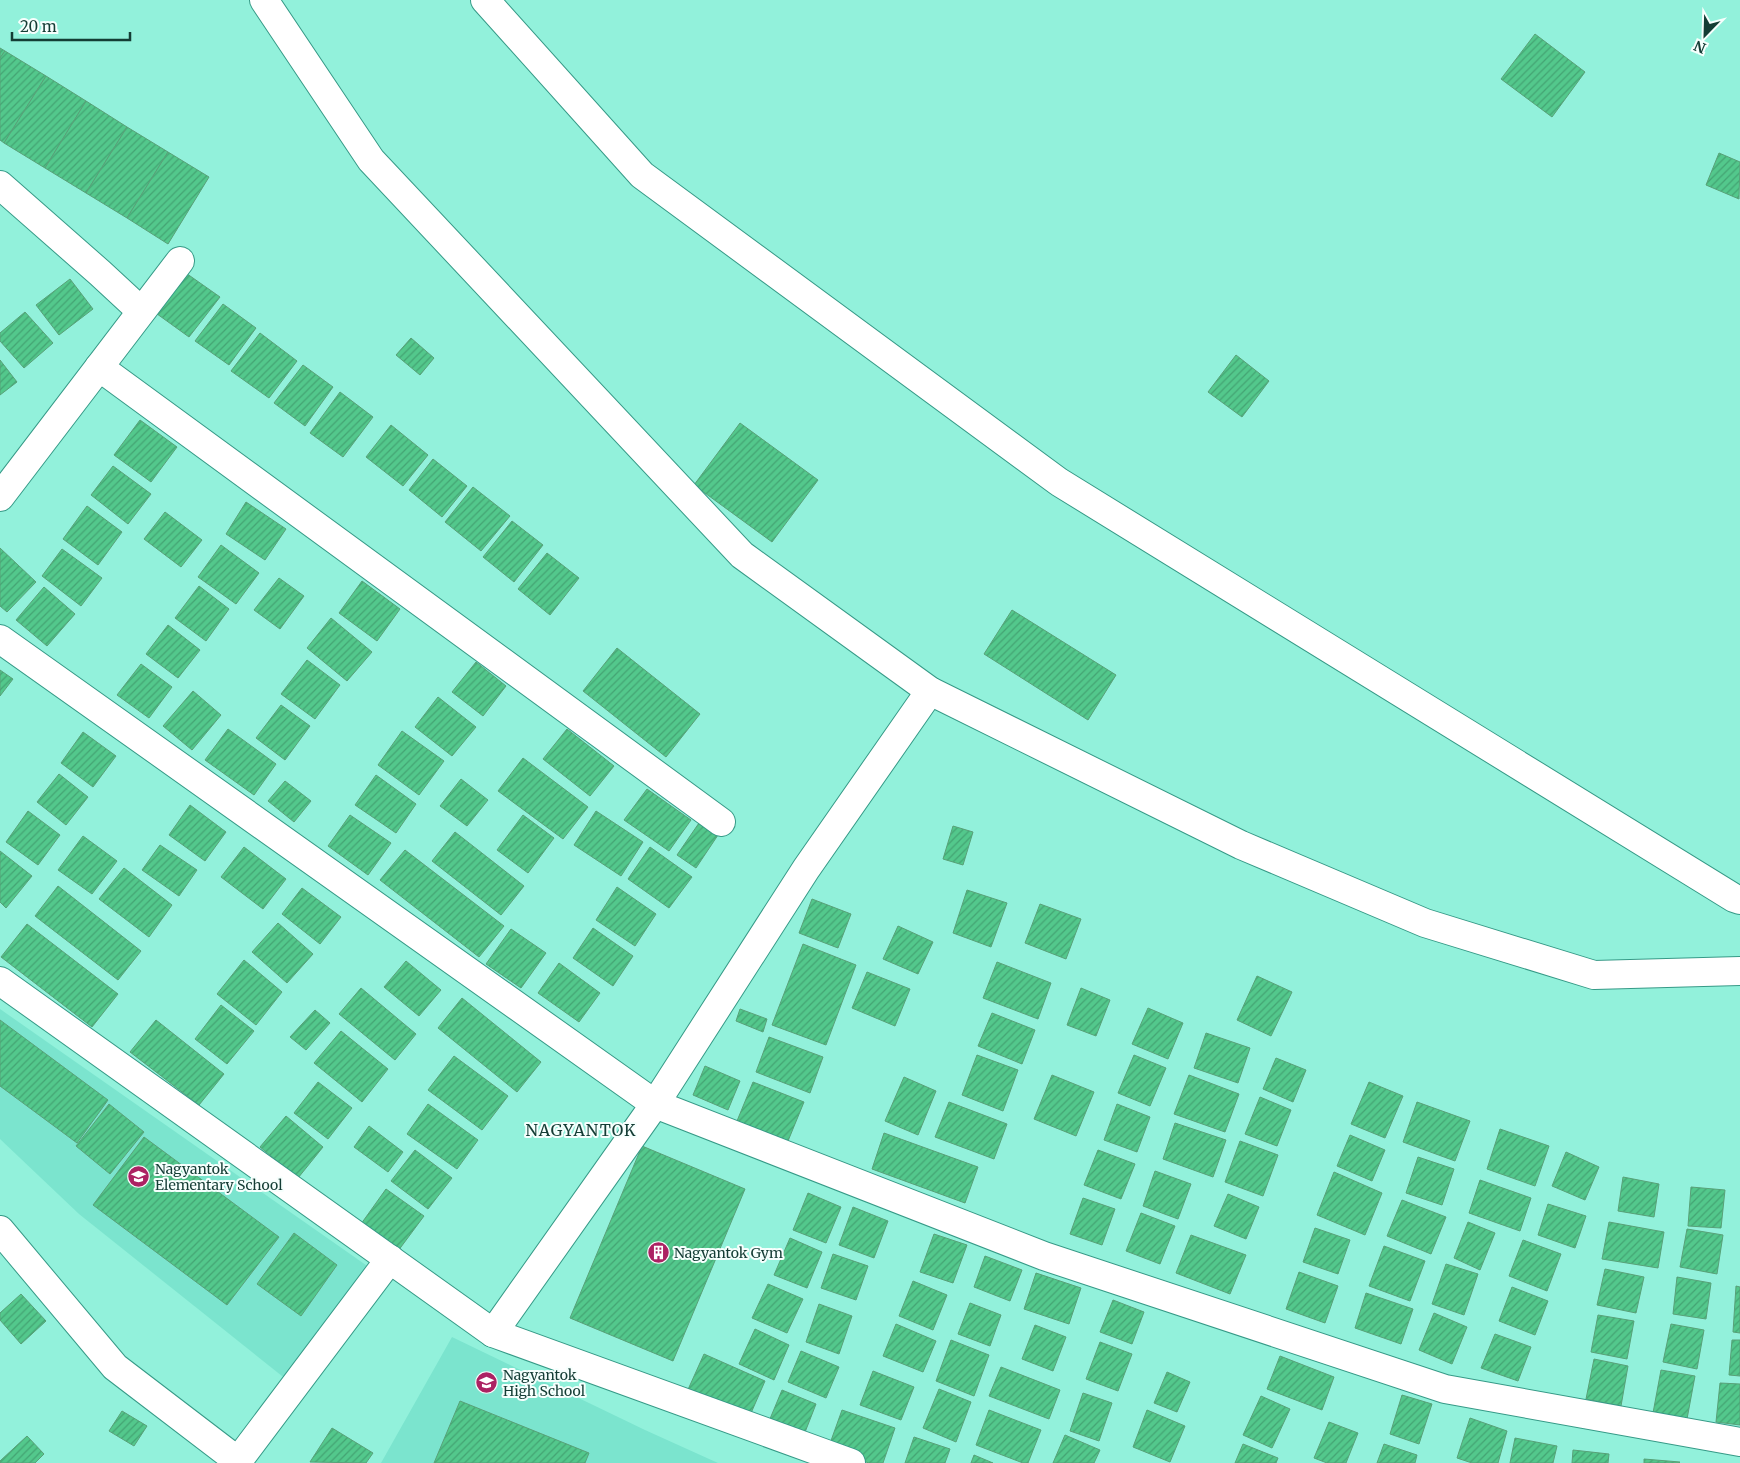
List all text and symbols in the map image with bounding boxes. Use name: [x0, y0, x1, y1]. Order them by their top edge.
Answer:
scale bar: [12, 10, 130, 42]
north arrow: [1680, 10, 1730, 60]
text: 20 m: [20, 17, 57, 36]
text: N: [1691, 37, 1709, 57]
district label: NAGYANTOK: [525, 1120, 637, 1140]
place label: Nagyantok Elementary School: [155, 1160, 283, 1194]
school or university icon: Nagyantok Elementary School: [127, 1165, 151, 1189]
building icon: Nagyantok Gym: [646, 1241, 670, 1265]
place label: Nagyantok Gym: [674, 1244, 783, 1262]
place label: Nagyantok High School: [503, 1366, 586, 1400]
school or university icon: Nagyantok High School: [475, 1371, 499, 1395]

